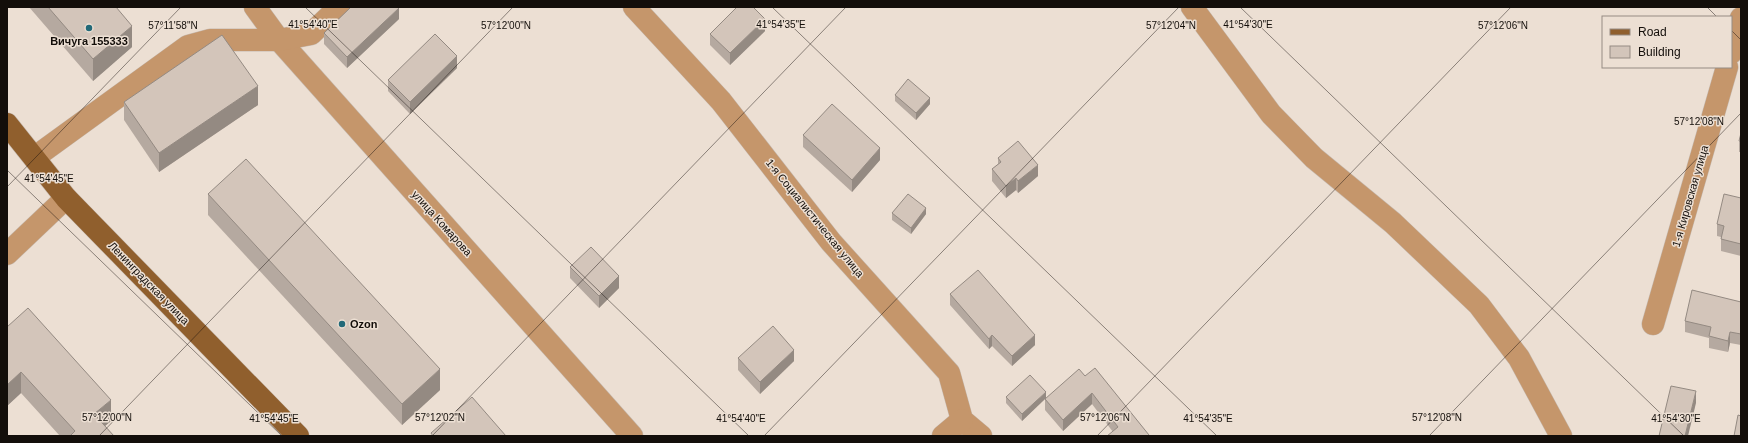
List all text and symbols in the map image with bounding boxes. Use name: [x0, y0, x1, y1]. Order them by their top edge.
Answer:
legend: [1602, 16, 1732, 68]
text: 41°54'40"E: [288, 19, 338, 30]
text: 41°54'35"E: [756, 19, 806, 30]
text: 41°54'30"E: [1223, 19, 1273, 30]
text: 57°11'58"N: [148, 20, 198, 31]
text: 57°12'00"N: [481, 20, 531, 31]
text: 57°12'04"N: [1146, 20, 1196, 31]
text: 57°12'06"N: [1478, 20, 1528, 31]
marker: Вичуга 155333: [84, 23, 94, 33]
text: Road: [1638, 25, 1667, 39]
place label: Вичуга 155333: [50, 35, 128, 47]
text: Building: [1638, 45, 1681, 59]
text: 57°12'08"N: [1674, 116, 1724, 127]
street label: 1-я Кировская улица: [1670, 143, 1711, 248]
street label: 1-я Социалистическая улица: [764, 157, 867, 280]
text: 41°54'45"E: [24, 173, 74, 184]
street label: улица Комарова: [410, 188, 475, 259]
street label: Ленинградская улица: [106, 239, 192, 327]
place label: Ozon: [350, 318, 378, 330]
marker: Ozon: [337, 319, 347, 329]
text: 57°12'00"N: [82, 412, 132, 423]
text: 57°12'02"N: [415, 412, 465, 423]
text: 57°12'06"N: [1080, 412, 1130, 423]
text: 57°12'08"N: [1412, 412, 1462, 423]
text: 41°54'45"E: [249, 413, 299, 424]
text: 41°54'40"E: [716, 413, 766, 424]
text: 41°54'35"E: [1183, 413, 1233, 424]
text: 41°54'30"E: [1651, 413, 1701, 424]

